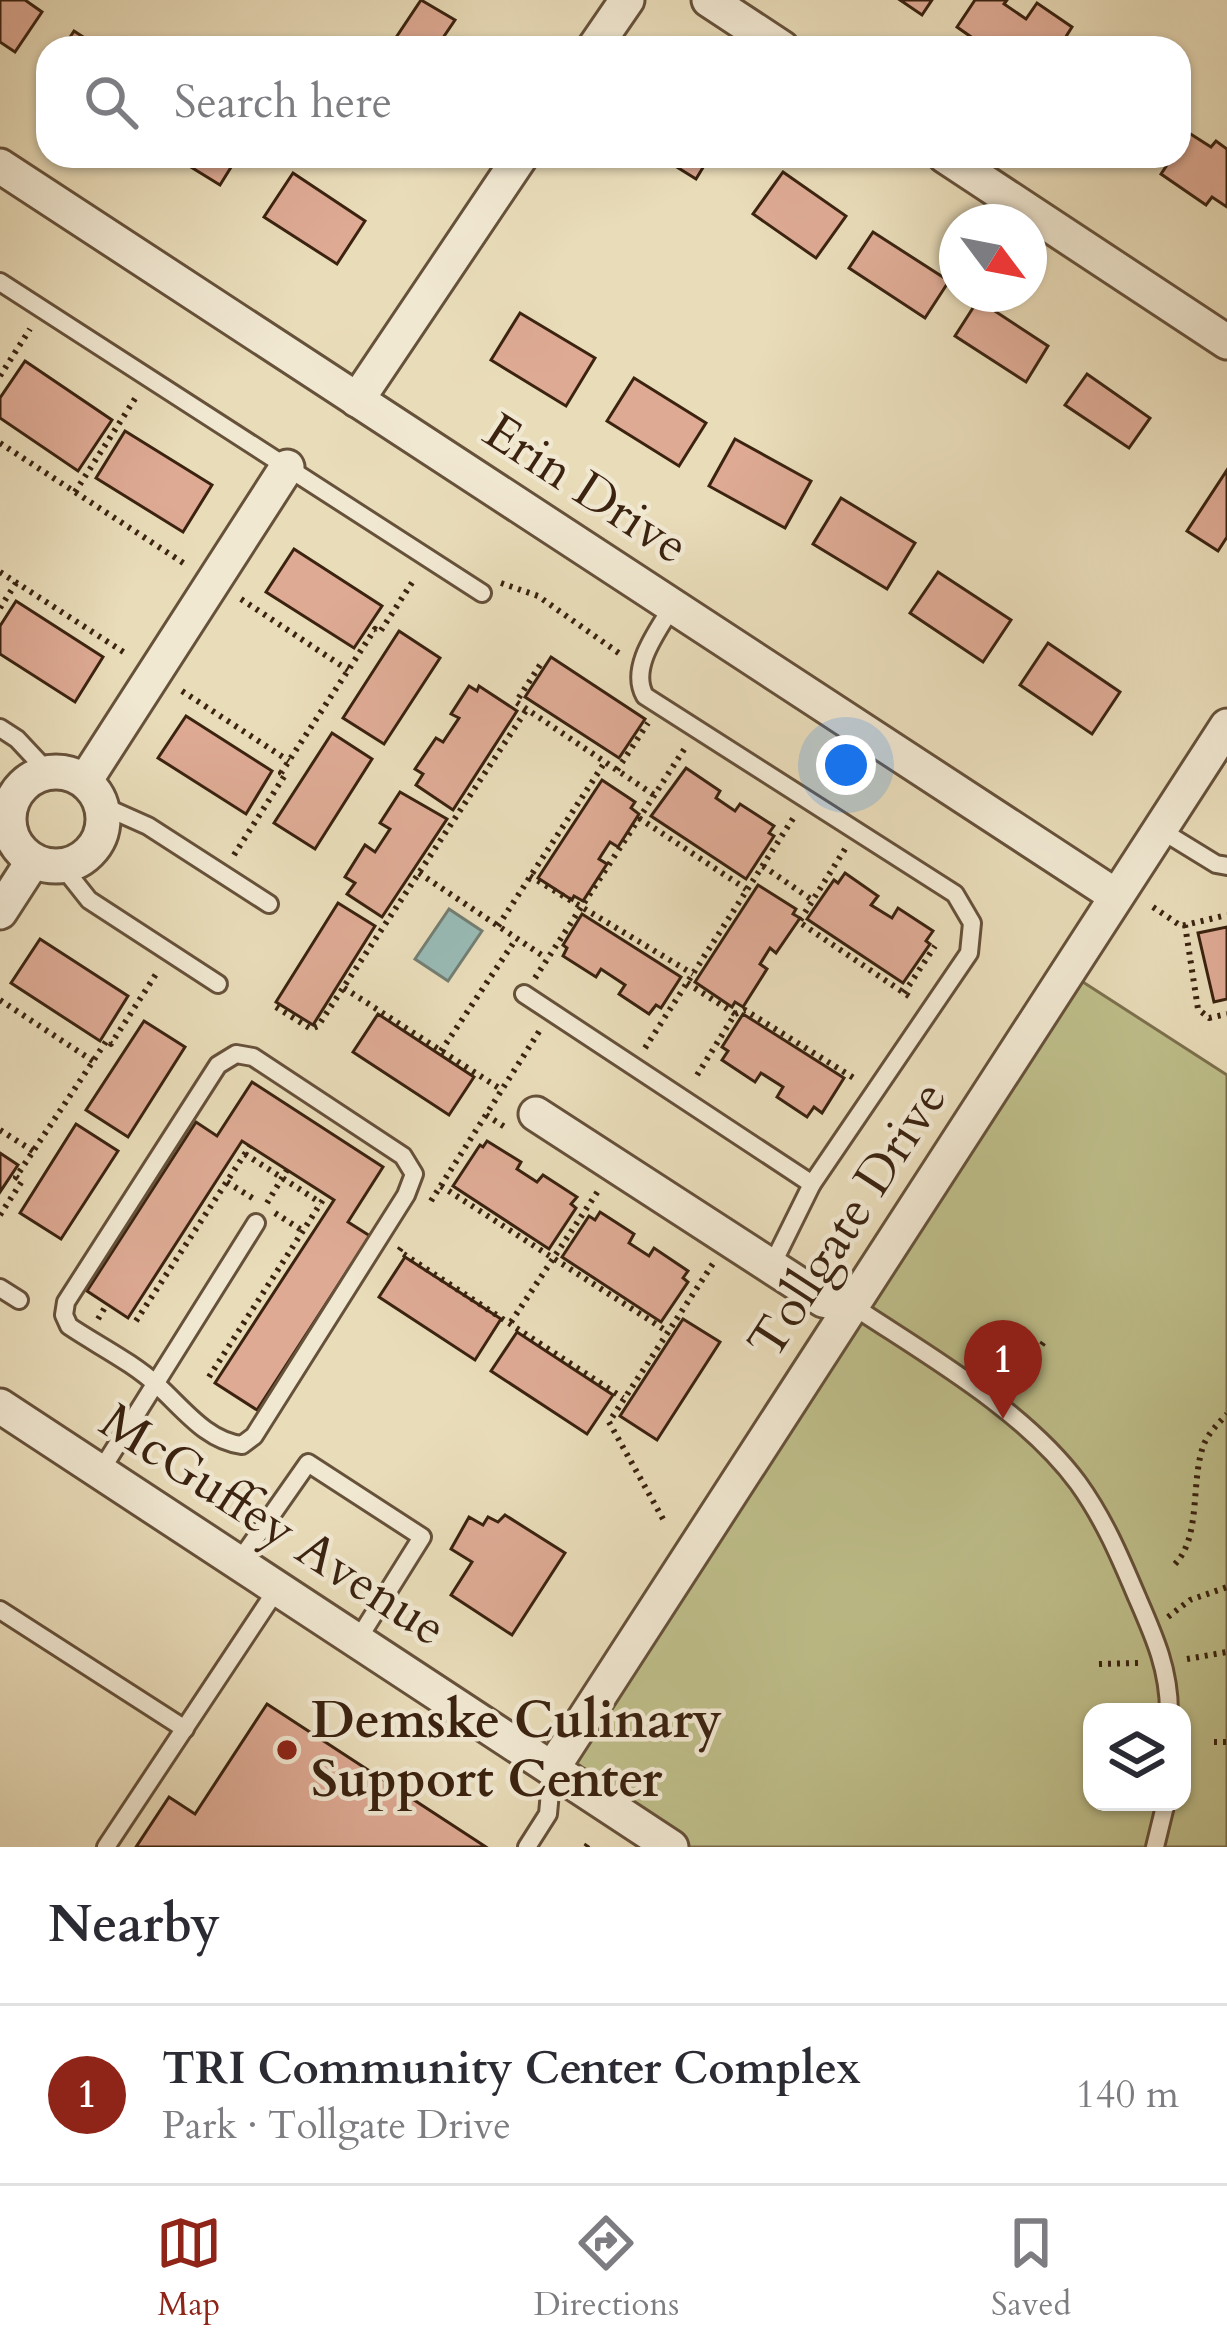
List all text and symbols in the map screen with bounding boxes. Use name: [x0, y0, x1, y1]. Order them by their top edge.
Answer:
search box: [36, 36, 1191, 168]
icon: search: [78, 69, 144, 135]
text: Search here: [174, 72, 392, 133]
north arrow: [939, 204, 1047, 312]
street label: Erin Drive: [470, 397, 702, 581]
your location: [816, 735, 876, 795]
street label: Tollgate Drive: [732, 1068, 964, 1372]
pin: 1: [964, 1320, 1042, 1419]
street label: McGuffey Avenue: [86, 1387, 460, 1663]
place label: Demske Culinary Support Center: [311, 1686, 722, 1815]
map controls: [1083, 1703, 1191, 1811]
button: layers: [1083, 1703, 1191, 1811]
marker: Demske Culinary Support Center: [274, 1737, 300, 1763]
text: Nearby: [48, 1890, 220, 1960]
text: TRI Community Center Complex: [162, 2038, 861, 2099]
text: 1: [77, 2068, 97, 2121]
text: 140 m: [1076, 2068, 1179, 2121]
text: Park · Tollgate Drive: [162, 2099, 511, 2152]
tab: Map: [156, 2210, 222, 2327]
tab: Directions: [534, 2210, 679, 2327]
tab: Saved: [991, 2210, 1071, 2327]

